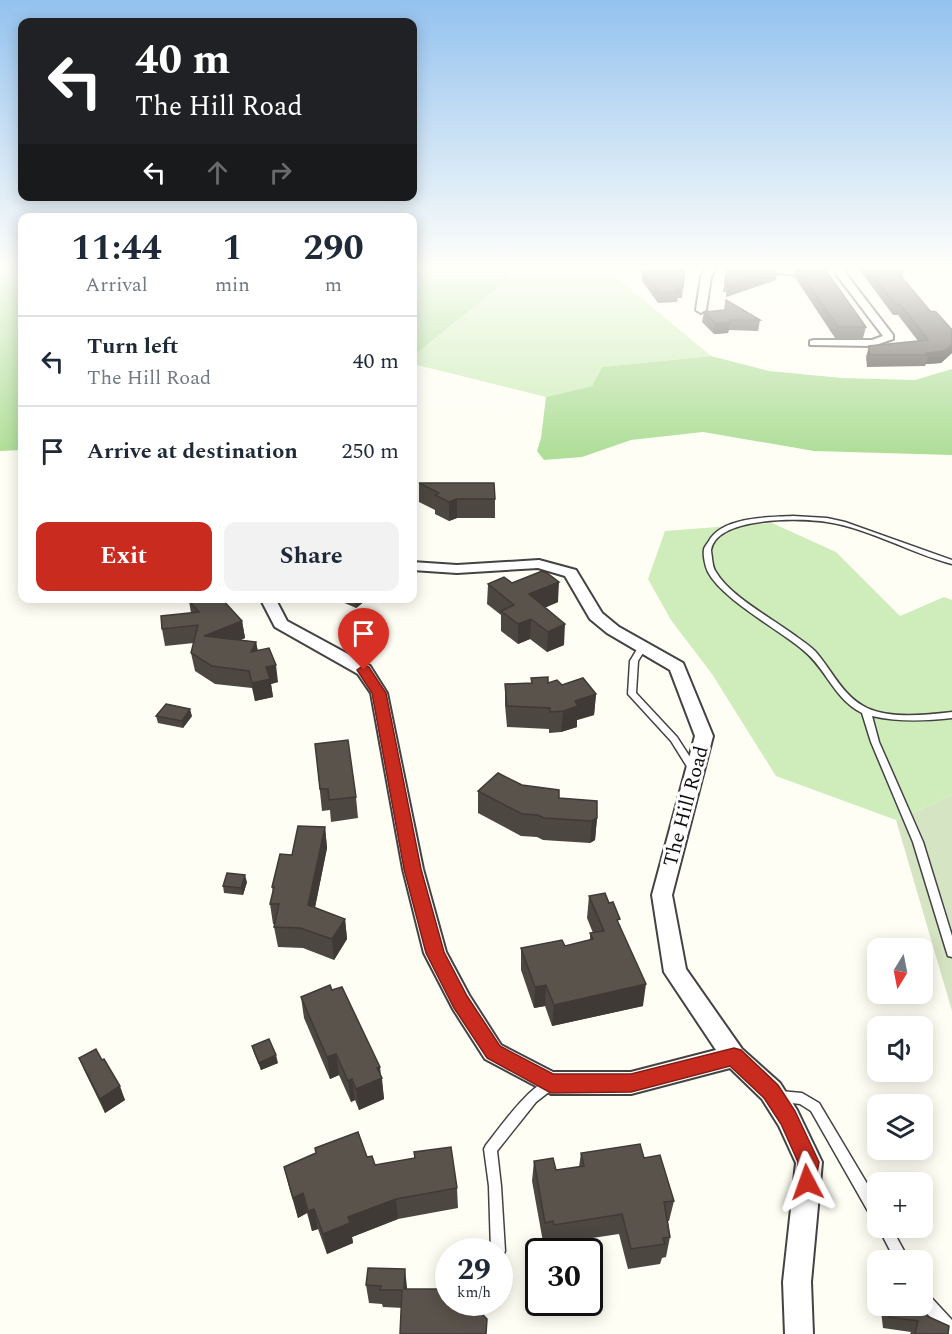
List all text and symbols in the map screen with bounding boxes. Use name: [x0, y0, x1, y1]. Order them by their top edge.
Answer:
text: 40 m: [135, 29, 230, 92]
icon: left: [36, 42, 114, 120]
text: The Hill Road: [135, 86, 303, 128]
icon: left: [138, 156, 171, 189]
icon: ahead: [201, 156, 234, 189]
icon: right: [264, 156, 297, 189]
text: 11:44: [71, 221, 162, 276]
text: 1: [222, 221, 243, 276]
text: 290: [303, 221, 364, 276]
text: Arrival: [85, 270, 148, 300]
text: min: [215, 270, 250, 300]
text: m: [325, 270, 342, 300]
text: Turn left: [87, 330, 179, 363]
icon: left: [36, 345, 69, 378]
text: 40 m: [353, 345, 399, 378]
text: The Hill Road: [87, 363, 211, 393]
icon: arrive: [36, 435, 69, 468]
text: Arrive at destination: [87, 435, 298, 468]
text: 250 m: [342, 435, 399, 468]
button: Exit: [36, 522, 212, 591]
button: Share: [224, 522, 399, 591]
pin: [338, 608, 389, 670]
icon: arrive: [347, 617, 380, 650]
street label: The Hill Road: [655, 742, 717, 870]
north arrow: [867, 938, 933, 1004]
map controls: [867, 938, 933, 1316]
button: sound: [867, 1016, 933, 1082]
button: layers: [867, 1094, 933, 1160]
position arrow: [775, 1150, 839, 1214]
button: +: [867, 1172, 933, 1238]
speed limit sign: 30: [525, 1238, 603, 1316]
text: 29: [457, 1247, 491, 1293]
button: −: [867, 1250, 933, 1316]
text: km/h: [457, 1281, 491, 1304]

